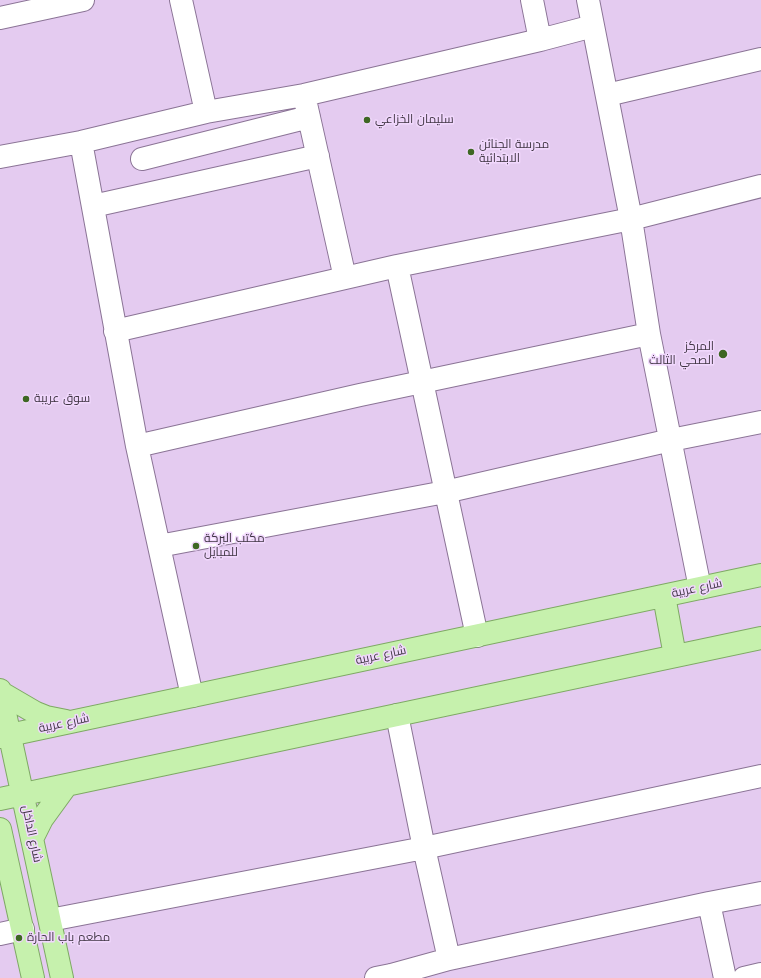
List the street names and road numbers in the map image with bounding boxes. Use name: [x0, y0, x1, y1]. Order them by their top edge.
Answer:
street label: شارع عربية: [670, 577, 724, 601]
street label: شارع عربية: [354, 644, 408, 668]
street label: شارع عربية: [37, 712, 91, 736]
street label: شارع الداخل: [18, 804, 44, 864]

